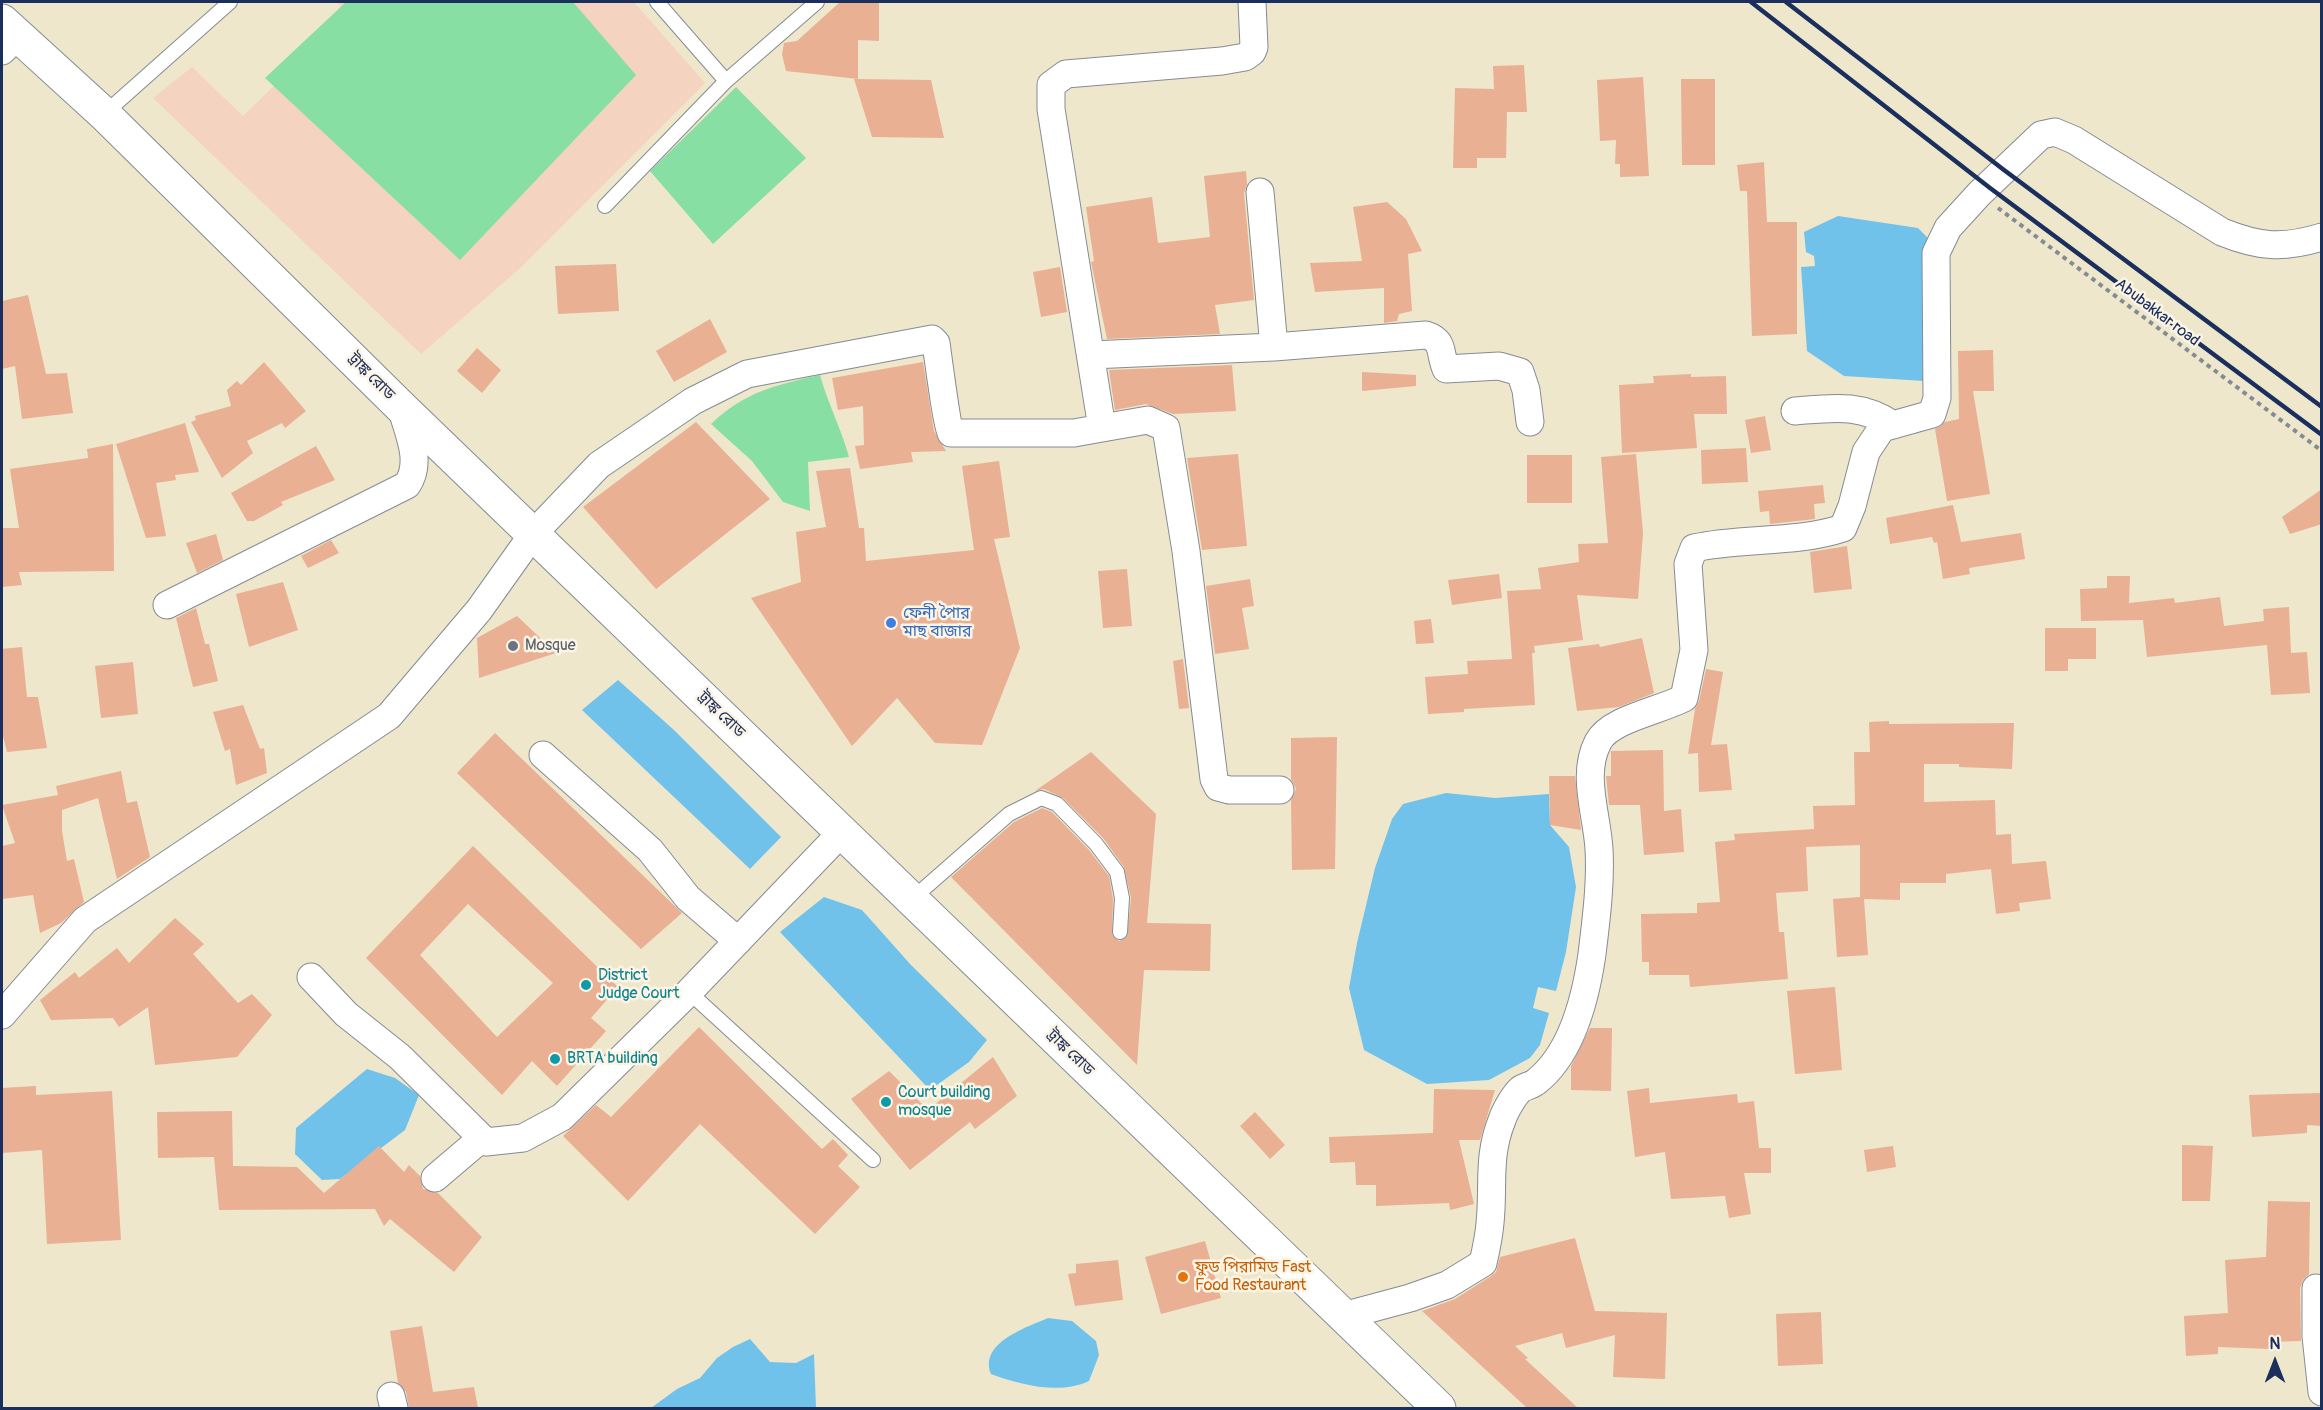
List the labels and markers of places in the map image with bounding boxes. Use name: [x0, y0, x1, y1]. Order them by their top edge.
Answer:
place label: ফেনী পৈার মাছ বাজার: [903, 604, 972, 642]
marker: ফেনী পৈার মাছ বাজার: [884, 616, 898, 630]
place label: Mosque: [525, 636, 576, 656]
marker: Mosque: [506, 639, 520, 653]
place label: District Judge Court: [598, 966, 680, 1004]
marker: District Judge Court: [579, 978, 593, 992]
place label: BRTA building: [567, 1049, 658, 1069]
marker: BRTA building: [548, 1052, 562, 1066]
place label: Court building mosque: [898, 1083, 990, 1121]
marker: Court building mosque: [879, 1095, 893, 1109]
place label: ফুড পিরামিড Fast Food Restaurant: [1195, 1258, 1311, 1296]
marker: ফুড পিরামিড Fast Food Restaurant: [1176, 1270, 1190, 1284]

